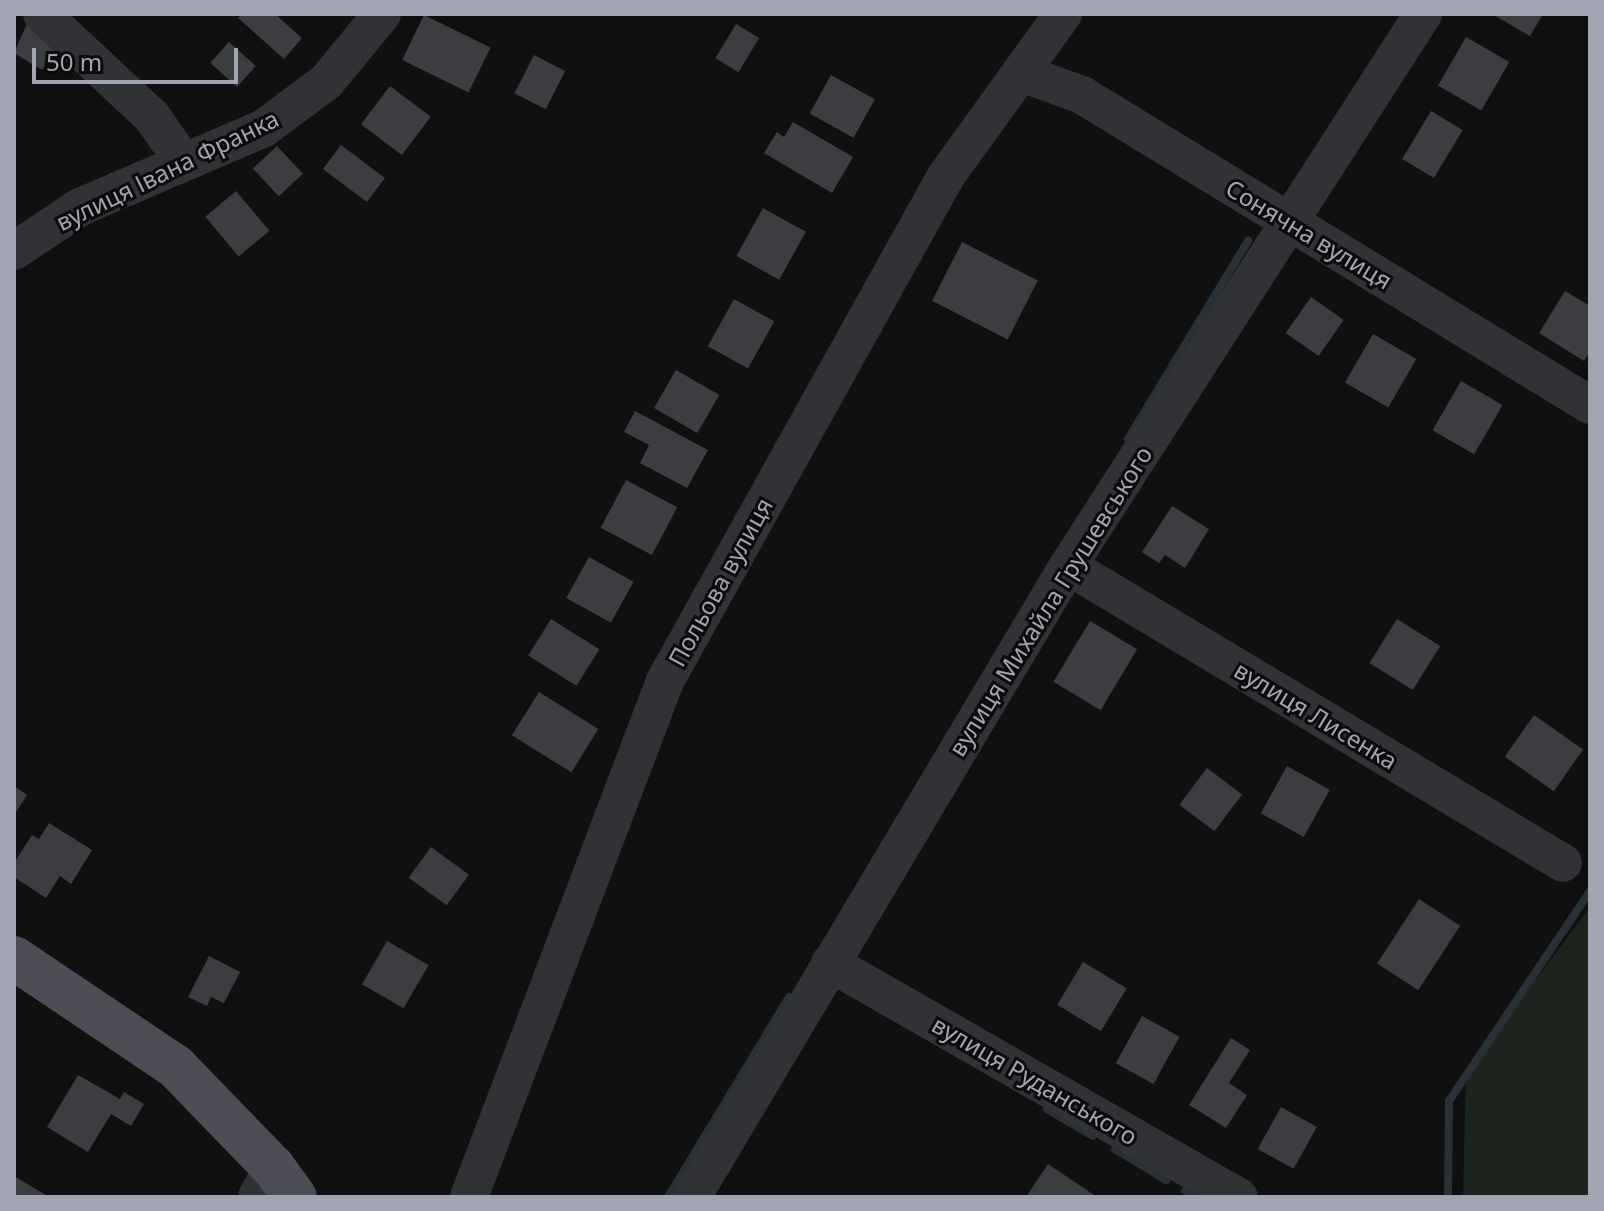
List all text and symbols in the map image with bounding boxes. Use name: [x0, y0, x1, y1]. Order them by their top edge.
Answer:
scale bar: [36, 32, 242, 82]
text: 50 m: [46, 45, 102, 78]
street label: вулиця Івана Франка: [51, 104, 283, 236]
street label: Сонячна вулиця: [1221, 173, 1397, 295]
street label: вулиця Михайла Грушевського: [942, 441, 1158, 761]
street label: Польова вулиця: [662, 493, 778, 671]
street label: вулиця Лисенка: [1229, 655, 1403, 775]
street label: вулиця Руданського: [927, 1009, 1143, 1151]

